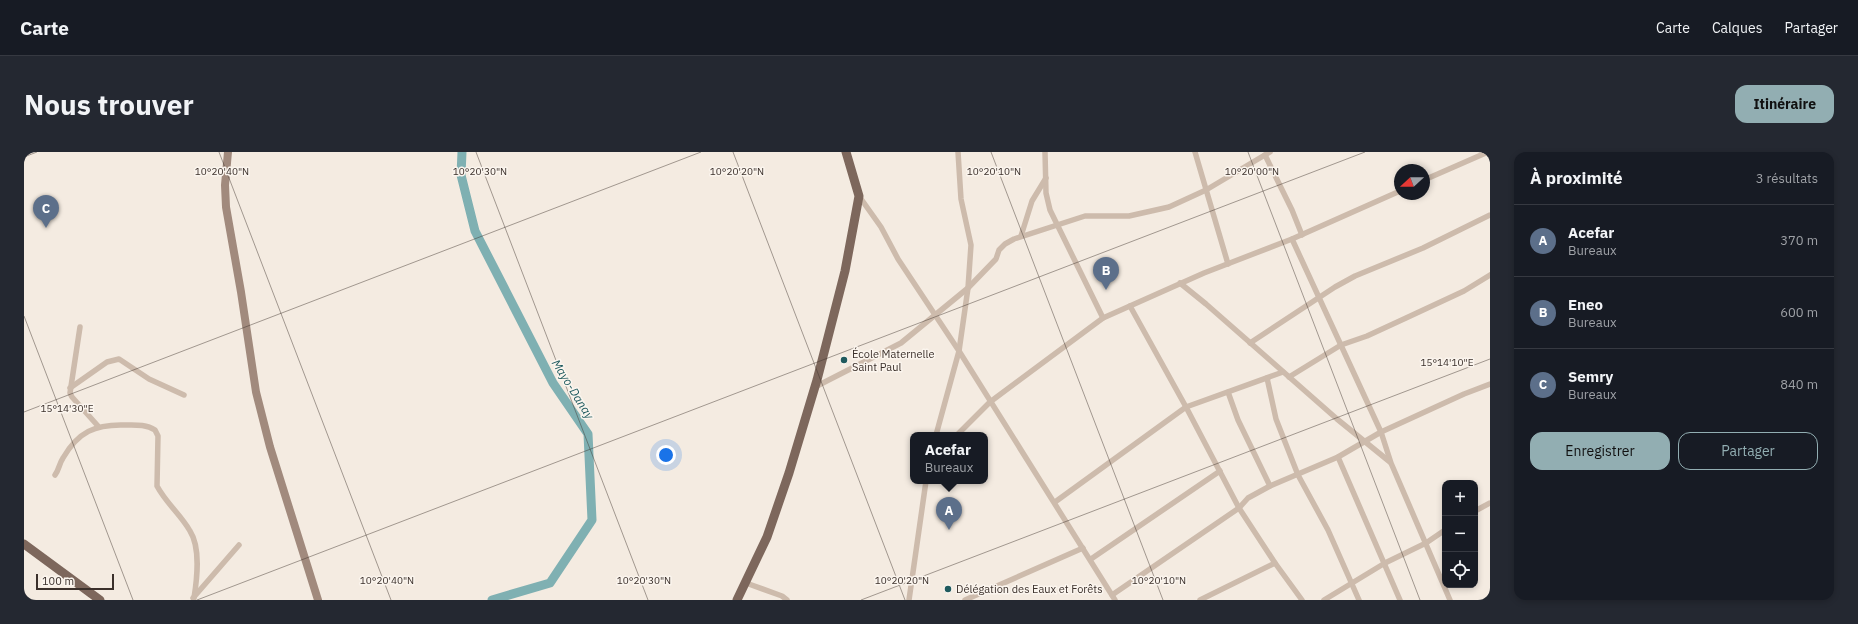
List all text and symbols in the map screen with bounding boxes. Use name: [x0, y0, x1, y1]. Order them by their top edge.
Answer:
text: Carte: [20, 16, 69, 40]
text: Carte: [1656, 19, 1690, 37]
text: Calques: [1712, 19, 1762, 37]
text: Partager: [1784, 19, 1838, 37]
button: Itinéraire: [1735, 85, 1834, 123]
text: Nous trouver: [24, 86, 194, 123]
north arrow: [1394, 164, 1430, 200]
text: 10°20'40"N: [195, 165, 249, 178]
text: 10°20'30"N: [453, 165, 507, 178]
text: 10°20'20"N: [710, 165, 764, 178]
text: 10°20'10"N: [967, 165, 1021, 178]
text: 10°20'00"N: [1225, 165, 1279, 178]
text: À proximité: [1530, 167, 1623, 189]
text: 3 résultats: [1756, 170, 1818, 187]
pin: C: [33, 195, 59, 228]
text: Acefar: [1568, 223, 1614, 242]
text: A: [1539, 232, 1547, 249]
text: 370 m: [1780, 232, 1818, 249]
text: Bureaux: [1568, 242, 1617, 259]
pin: B: [1093, 257, 1119, 290]
text: Eneo: [1568, 295, 1603, 314]
text: B: [1539, 304, 1547, 321]
text: 600 m: [1780, 304, 1818, 321]
text: Bureaux: [1568, 314, 1617, 331]
place label: École Maternelle Saint Paul: [852, 347, 935, 374]
marker: École Maternelle Saint Paul: [839, 355, 849, 365]
water label: Mayo-Danay: [549, 356, 598, 423]
text: 15°14'10"E: [1420, 356, 1474, 369]
text: Semry: [1568, 367, 1613, 386]
text: C: [1539, 376, 1547, 393]
text: 840 m: [1780, 376, 1818, 393]
text: Bureaux: [1568, 386, 1617, 403]
text: 15°14'30"E: [40, 402, 94, 415]
popup: [910, 432, 988, 484]
button: Enregistrer: [1530, 432, 1670, 470]
button: Partager: [1678, 432, 1818, 470]
text: Acefar: [925, 440, 971, 459]
your location: [656, 445, 676, 465]
text: Bureaux: [925, 459, 973, 476]
map controls: [1442, 480, 1478, 588]
button: +: [1442, 480, 1478, 516]
pin: A: [936, 497, 962, 530]
button: −: [1442, 516, 1478, 552]
button: locate: [1442, 552, 1478, 588]
scale bar: [36, 572, 114, 591]
text: 100 m: [42, 574, 74, 588]
text: 10°20'40"N: [360, 574, 414, 587]
text: 10°20'30"N: [617, 574, 671, 587]
text: 10°20'20"N: [875, 574, 929, 587]
text: 10°20'10"N: [1132, 574, 1186, 587]
place label: Délégation des Eaux et Forêts: [956, 582, 1103, 596]
marker: Délégation des Eaux et Forêts: [943, 584, 953, 594]

